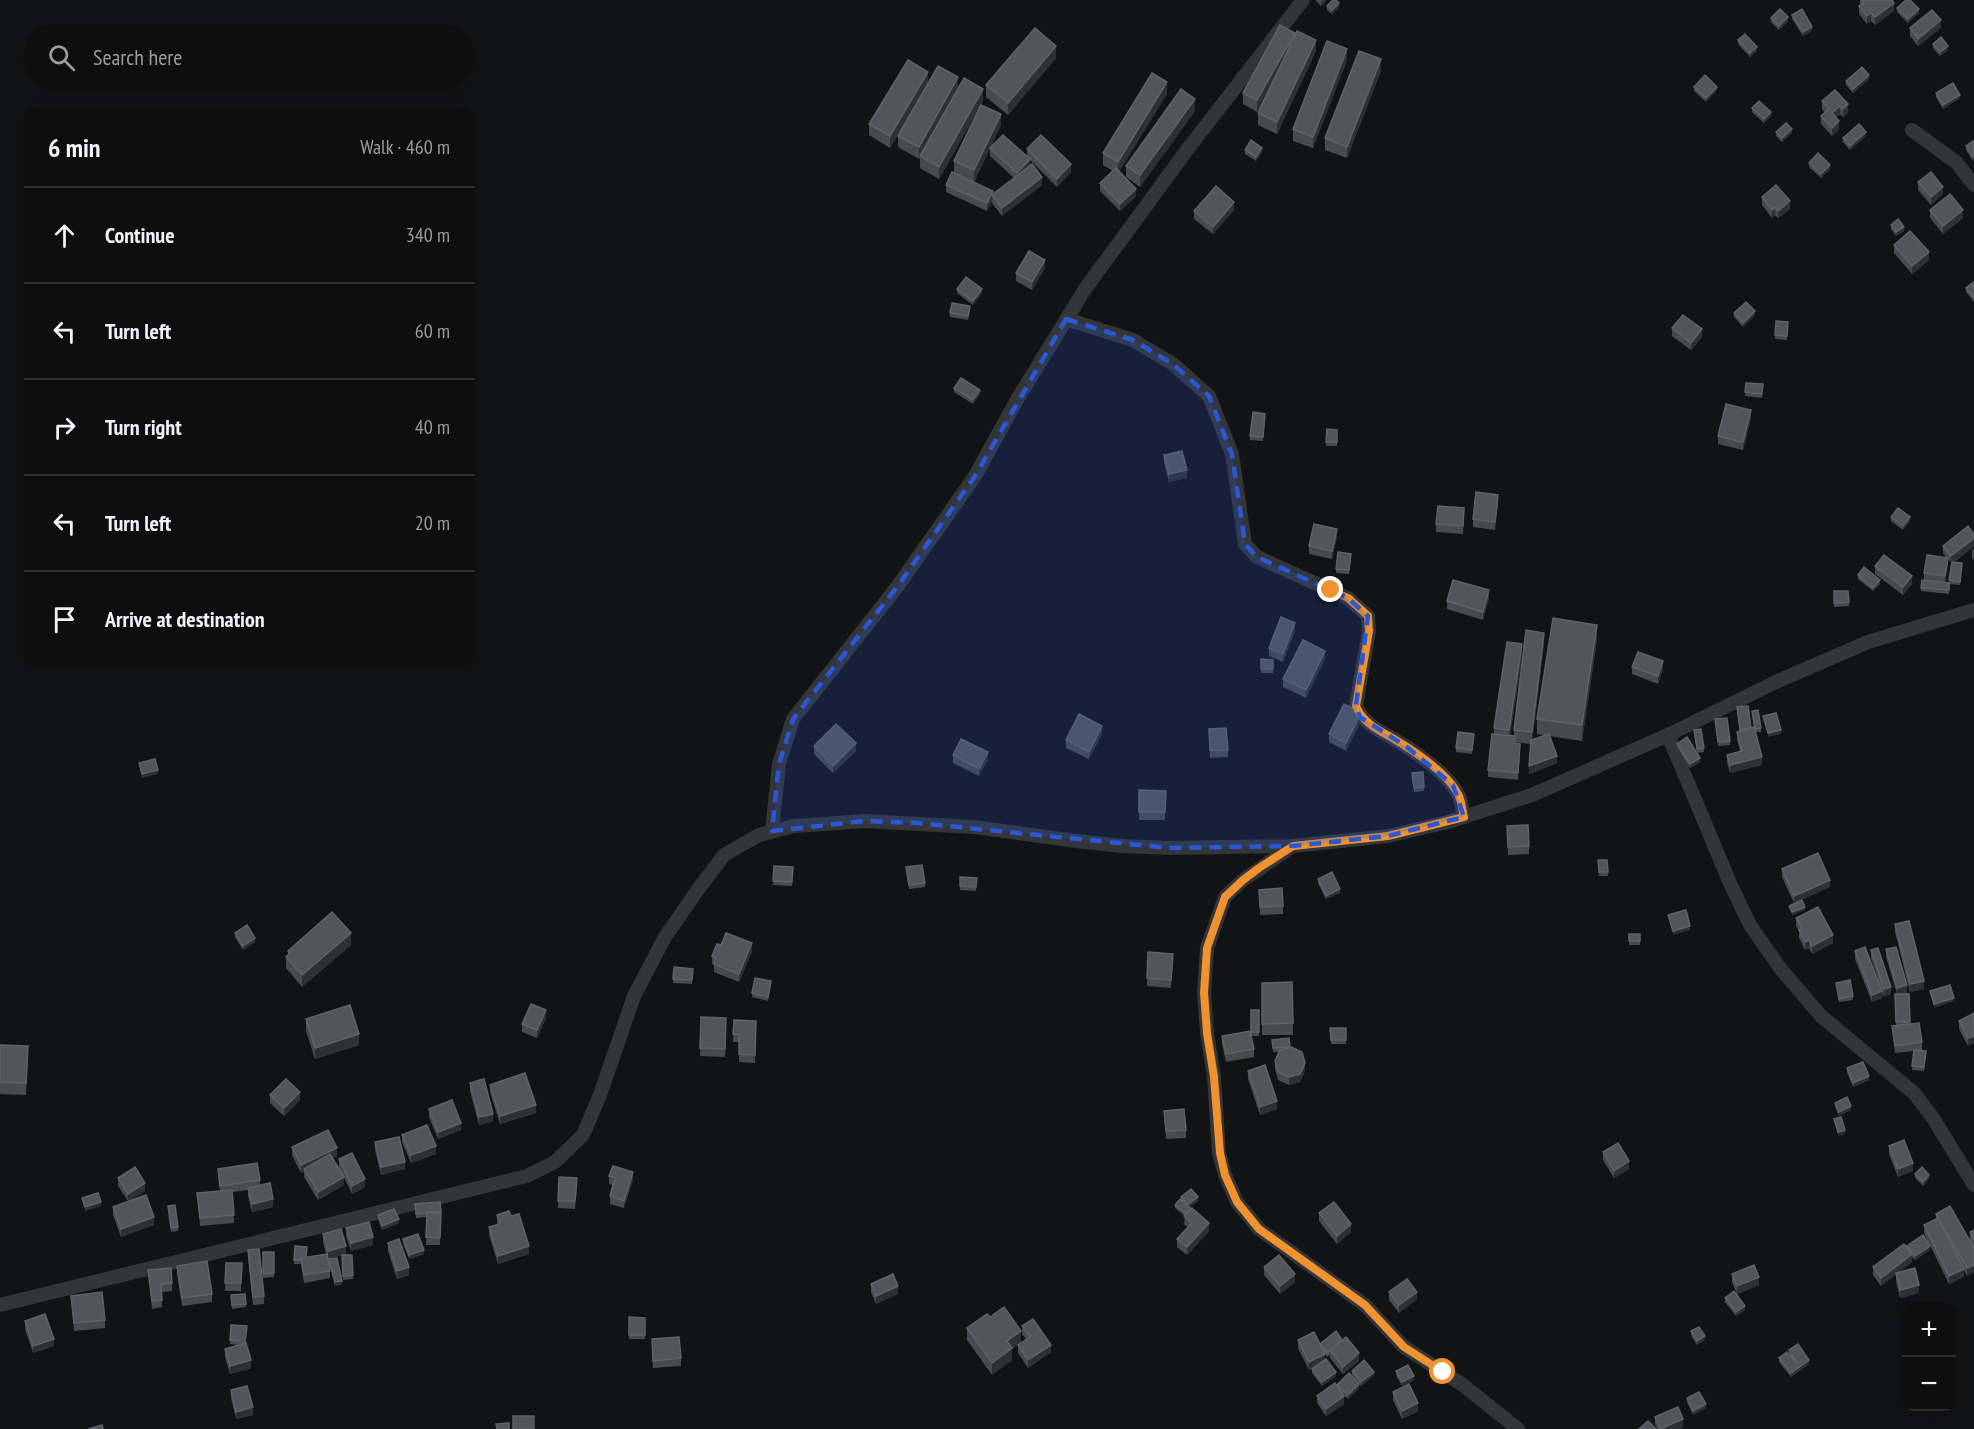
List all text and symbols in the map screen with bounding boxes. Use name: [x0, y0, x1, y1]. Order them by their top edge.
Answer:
search box: [24, 24, 474, 90]
icon: search: [45, 41, 78, 74]
text: Search here: [93, 43, 182, 71]
text: 6 min: [48, 131, 101, 164]
text: Walk · 460 m: [360, 134, 450, 160]
icon: ahead: [48, 219, 81, 252]
text: Continue: [105, 221, 175, 249]
text: 340 m: [406, 222, 450, 248]
icon: left: [48, 315, 81, 348]
text: Turn left: [105, 317, 171, 345]
text: 60 m: [415, 318, 450, 344]
icon: right: [48, 411, 81, 444]
text: Turn right: [105, 413, 182, 441]
text: 40 m: [415, 414, 450, 440]
icon: left: [48, 507, 81, 540]
text: Turn left: [105, 509, 171, 537]
text: 20 m: [415, 510, 450, 536]
route end: [1317, 576, 1343, 602]
icon: arrive: [48, 603, 81, 636]
text: Arrive at destination: [105, 605, 265, 633]
map controls: [1902, 1303, 1956, 1411]
button: +: [1902, 1303, 1956, 1357]
button: −: [1902, 1357, 1956, 1411]
route start: [1429, 1358, 1455, 1384]

